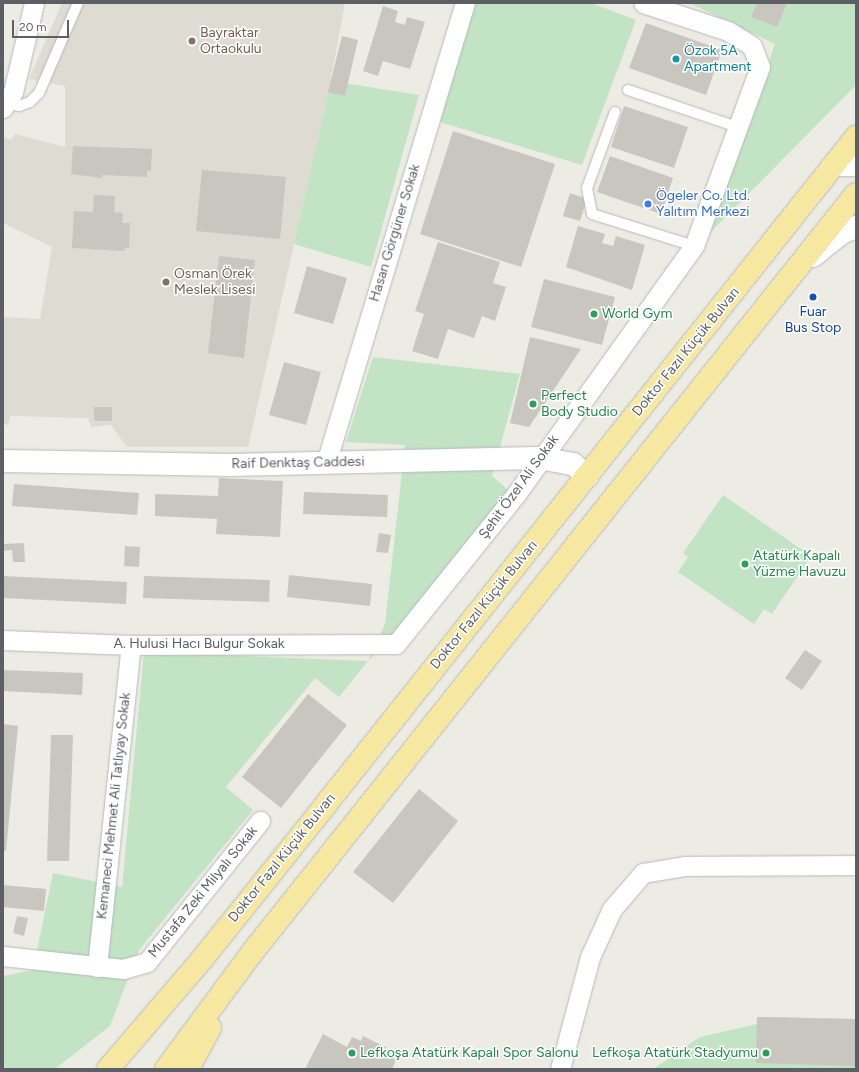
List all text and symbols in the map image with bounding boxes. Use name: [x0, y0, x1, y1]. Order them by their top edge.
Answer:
scale bar: [14, 12, 71, 38]
text: 20 m: [19, 20, 47, 34]
place label: Bayraktar Ortaokulu: [200, 25, 262, 58]
marker: Bayraktar Ortaokulu: [187, 36, 197, 46]
place label: Özok 5A Apartment: [684, 43, 752, 76]
marker: Özok 5A Apartment: [671, 54, 681, 64]
street label: Hasan Görgüner Sokak: [366, 162, 424, 304]
place label: Ögeler Co. Ltd. Yalıtım Merkezi: [656, 188, 750, 220]
marker: Ögeler Co. Ltd. Yalıtım Merkezi: [643, 199, 653, 209]
place label: Osman Örek Meslek Lisesi: [174, 266, 255, 298]
marker: Osman Örek Meslek Lisesi: [161, 277, 171, 287]
street label: Doktor Fazıl Küçük Bulvarı: [629, 284, 743, 420]
marker: Fuar Bus Stop: [808, 292, 818, 302]
place label: Fuar Bus Stop: [785, 304, 841, 336]
place label: World Gym: [602, 306, 672, 322]
marker: World Gym: [589, 309, 599, 319]
place label: Perfect Body Studio: [541, 388, 618, 420]
marker: Perfect Body Studio: [528, 399, 538, 409]
street label: Şehit Özel Ali Sokak: [476, 432, 562, 542]
street label: Raif Denktaş Caddesi: [231, 453, 365, 473]
street label: Doktor Fazıl Küçük Bulvarı: [427, 537, 541, 673]
place label: Atatürk Kapalı Yüzme Havuzu: [753, 548, 846, 580]
marker: Atatürk Kapalı Yüzme Havuzu: [740, 559, 750, 569]
street label: A. Hulusi Hacı Bulgur Sokak: [113, 636, 285, 652]
street label: Kemaneci Mehmet Ali Tatlıyay Sokak: [94, 692, 134, 920]
street label: Doktor Fazıl Küçük Bulvarı: [225, 790, 339, 926]
street label: Mustafa Zeki Milyalı Sokak: [145, 823, 261, 961]
place label: Lefkoşa Atatürk Kapalı Spor Salonu: [360, 1045, 578, 1061]
place label: Lefkoşa Atatürk Stadyumu: [592, 1045, 758, 1061]
marker: Lefkoşa Atatürk Kapalı Spor Salonu: [347, 1048, 357, 1058]
marker: Lefkoşa Atatürk Stadyumu: [761, 1048, 771, 1058]

